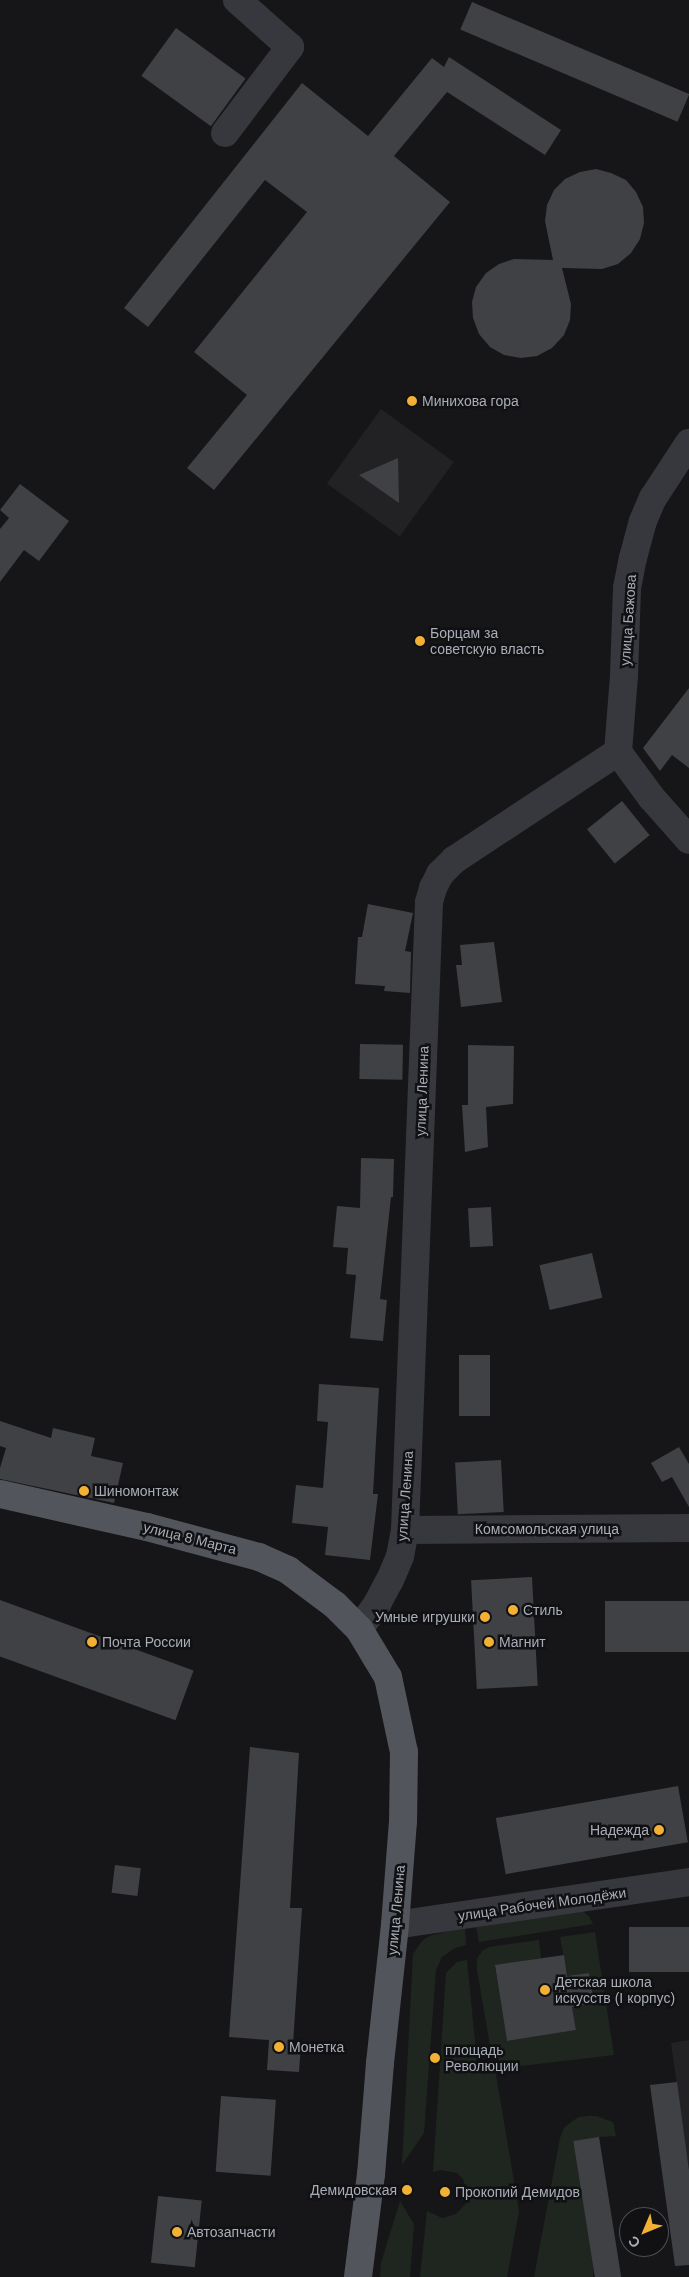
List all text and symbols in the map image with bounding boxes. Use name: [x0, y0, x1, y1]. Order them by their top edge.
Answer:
place label: Минихова гора: [422, 393, 519, 409]
marker: Минихова гора: [406, 395, 418, 407]
street label: улица Бажова: [616, 574, 640, 666]
place label: Борцам за советскую власть: [430, 625, 544, 658]
marker: Борцам за советскую власть: [414, 635, 426, 647]
street label: улица Ленина: [412, 1046, 432, 1136]
street label: улица Ленина: [393, 1450, 417, 1542]
place label: Шиномонтаж: [94, 1483, 179, 1499]
marker: Шиномонтаж: [78, 1485, 90, 1497]
street label: улица 8 Марта: [142, 1518, 238, 1558]
street label: Комсомольская улица: [475, 1521, 619, 1537]
place label: Стиль: [523, 1602, 563, 1618]
marker: Стиль: [507, 1604, 519, 1616]
place label: Умные игрушки: [375, 1609, 475, 1625]
marker: Умные игрушки: [479, 1611, 491, 1623]
place label: Почта России: [102, 1634, 191, 1650]
place label: Магнит: [499, 1634, 546, 1650]
marker: Почта России: [86, 1636, 98, 1648]
marker: Магнит: [483, 1636, 495, 1648]
place label: Надежда: [590, 1822, 649, 1838]
marker: Надежда: [653, 1824, 665, 1836]
street label: улица Ленина: [384, 1864, 408, 1956]
street label: улица Рабочей Молодёжи: [457, 1884, 627, 1924]
place label: Детская школа искусств (I корпус): [555, 1974, 675, 2006]
marker: Детская школа искусств (I корпус): [539, 1984, 551, 1996]
place label: Монетка: [289, 2039, 344, 2055]
marker: Монетка: [273, 2041, 285, 2053]
place label: площадь Революции: [445, 2042, 519, 2074]
marker: площадь Революции: [429, 2052, 441, 2064]
place label: Демидовская: [310, 2182, 397, 2198]
marker: Демидовская: [401, 2184, 413, 2196]
place label: Прокопий Демидов: [455, 2184, 580, 2200]
marker: Прокопий Демидов: [439, 2186, 451, 2198]
north arrow: [619, 2207, 669, 2257]
place label: Автозапчасти: [187, 2224, 275, 2240]
marker: Автозапчасти: [171, 2226, 183, 2238]
text: С: [625, 2233, 643, 2251]

